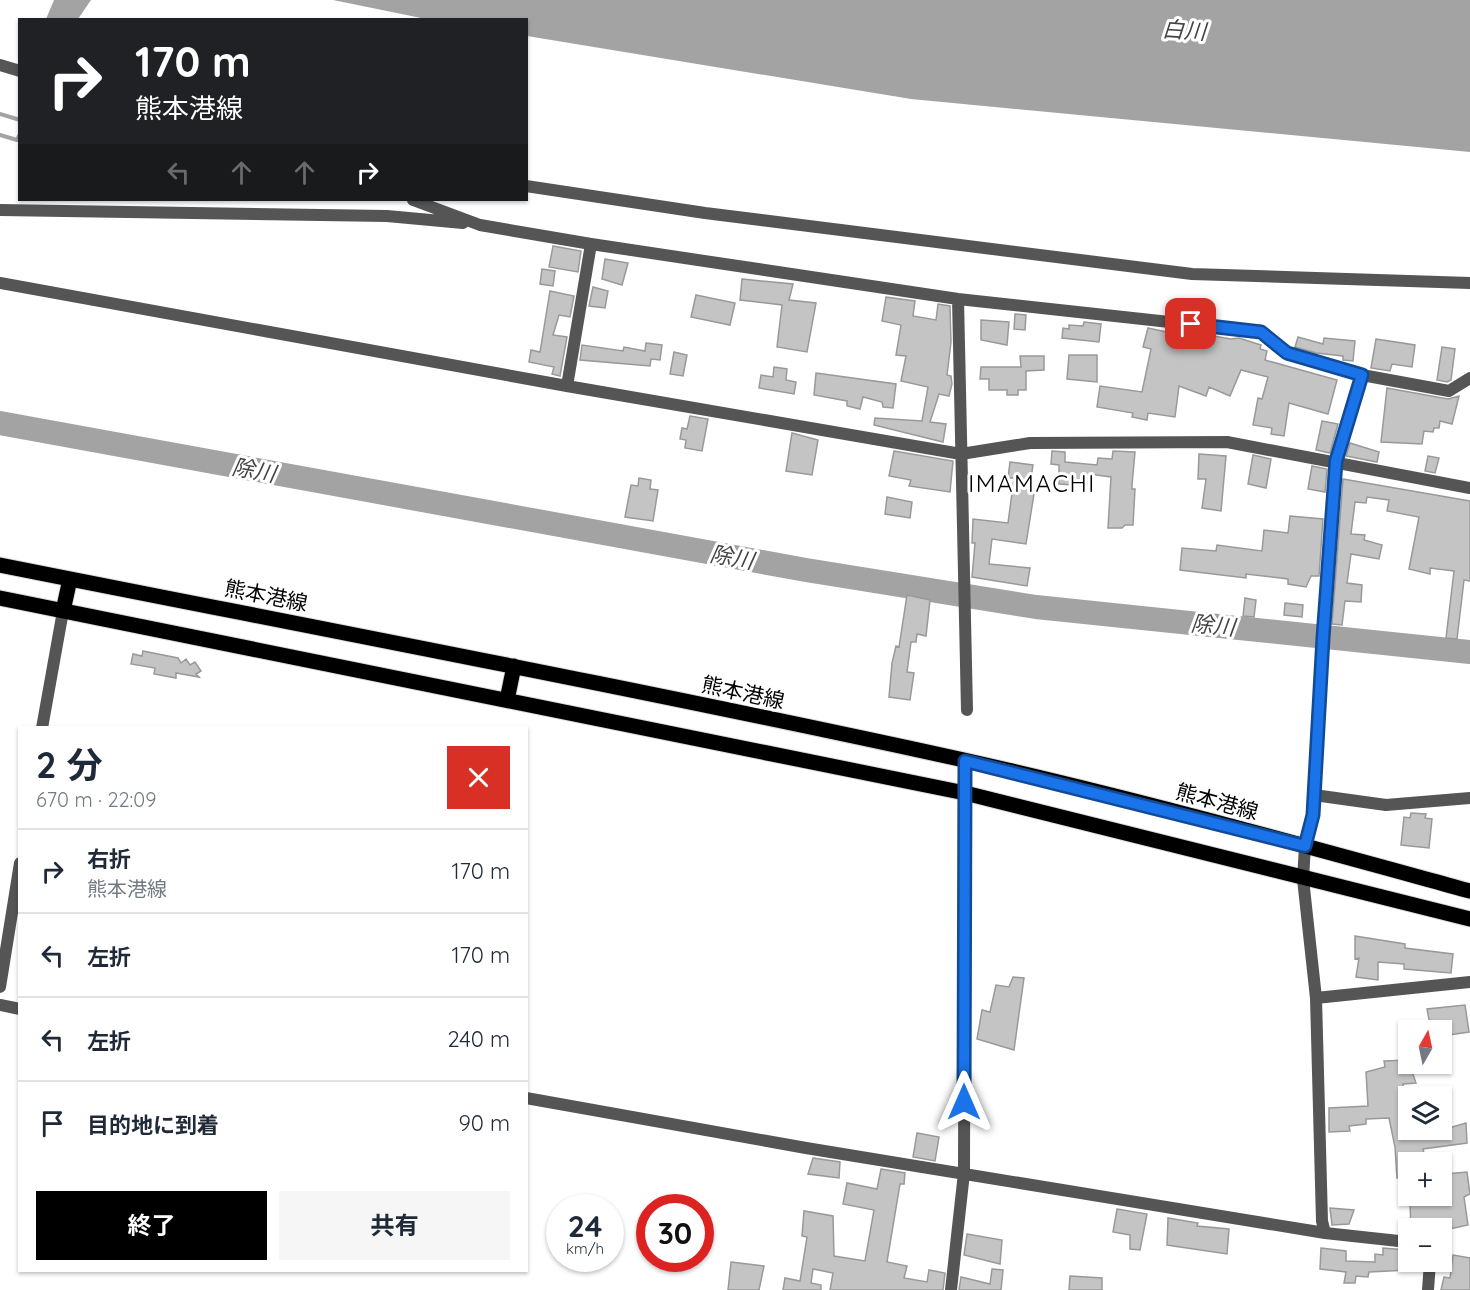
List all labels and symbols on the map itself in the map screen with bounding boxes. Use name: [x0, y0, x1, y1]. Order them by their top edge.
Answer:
water label: 白川: [1161, 14, 1209, 46]
pin: [1165, 298, 1216, 349]
water label: 除川: [230, 452, 280, 488]
district label: IMAMACHI: [968, 468, 1096, 498]
water label: 除川: [708, 539, 758, 575]
street label: 熊本港線: [222, 574, 310, 616]
water label: 除川: [1190, 609, 1238, 641]
street label: 熊本港線: [699, 671, 787, 713]
street label: 熊本港線: [1173, 778, 1261, 824]
north arrow: [1398, 1020, 1452, 1074]
position arrow: [932, 1070, 996, 1134]
speed limit sign: 30: [636, 1194, 714, 1272]

